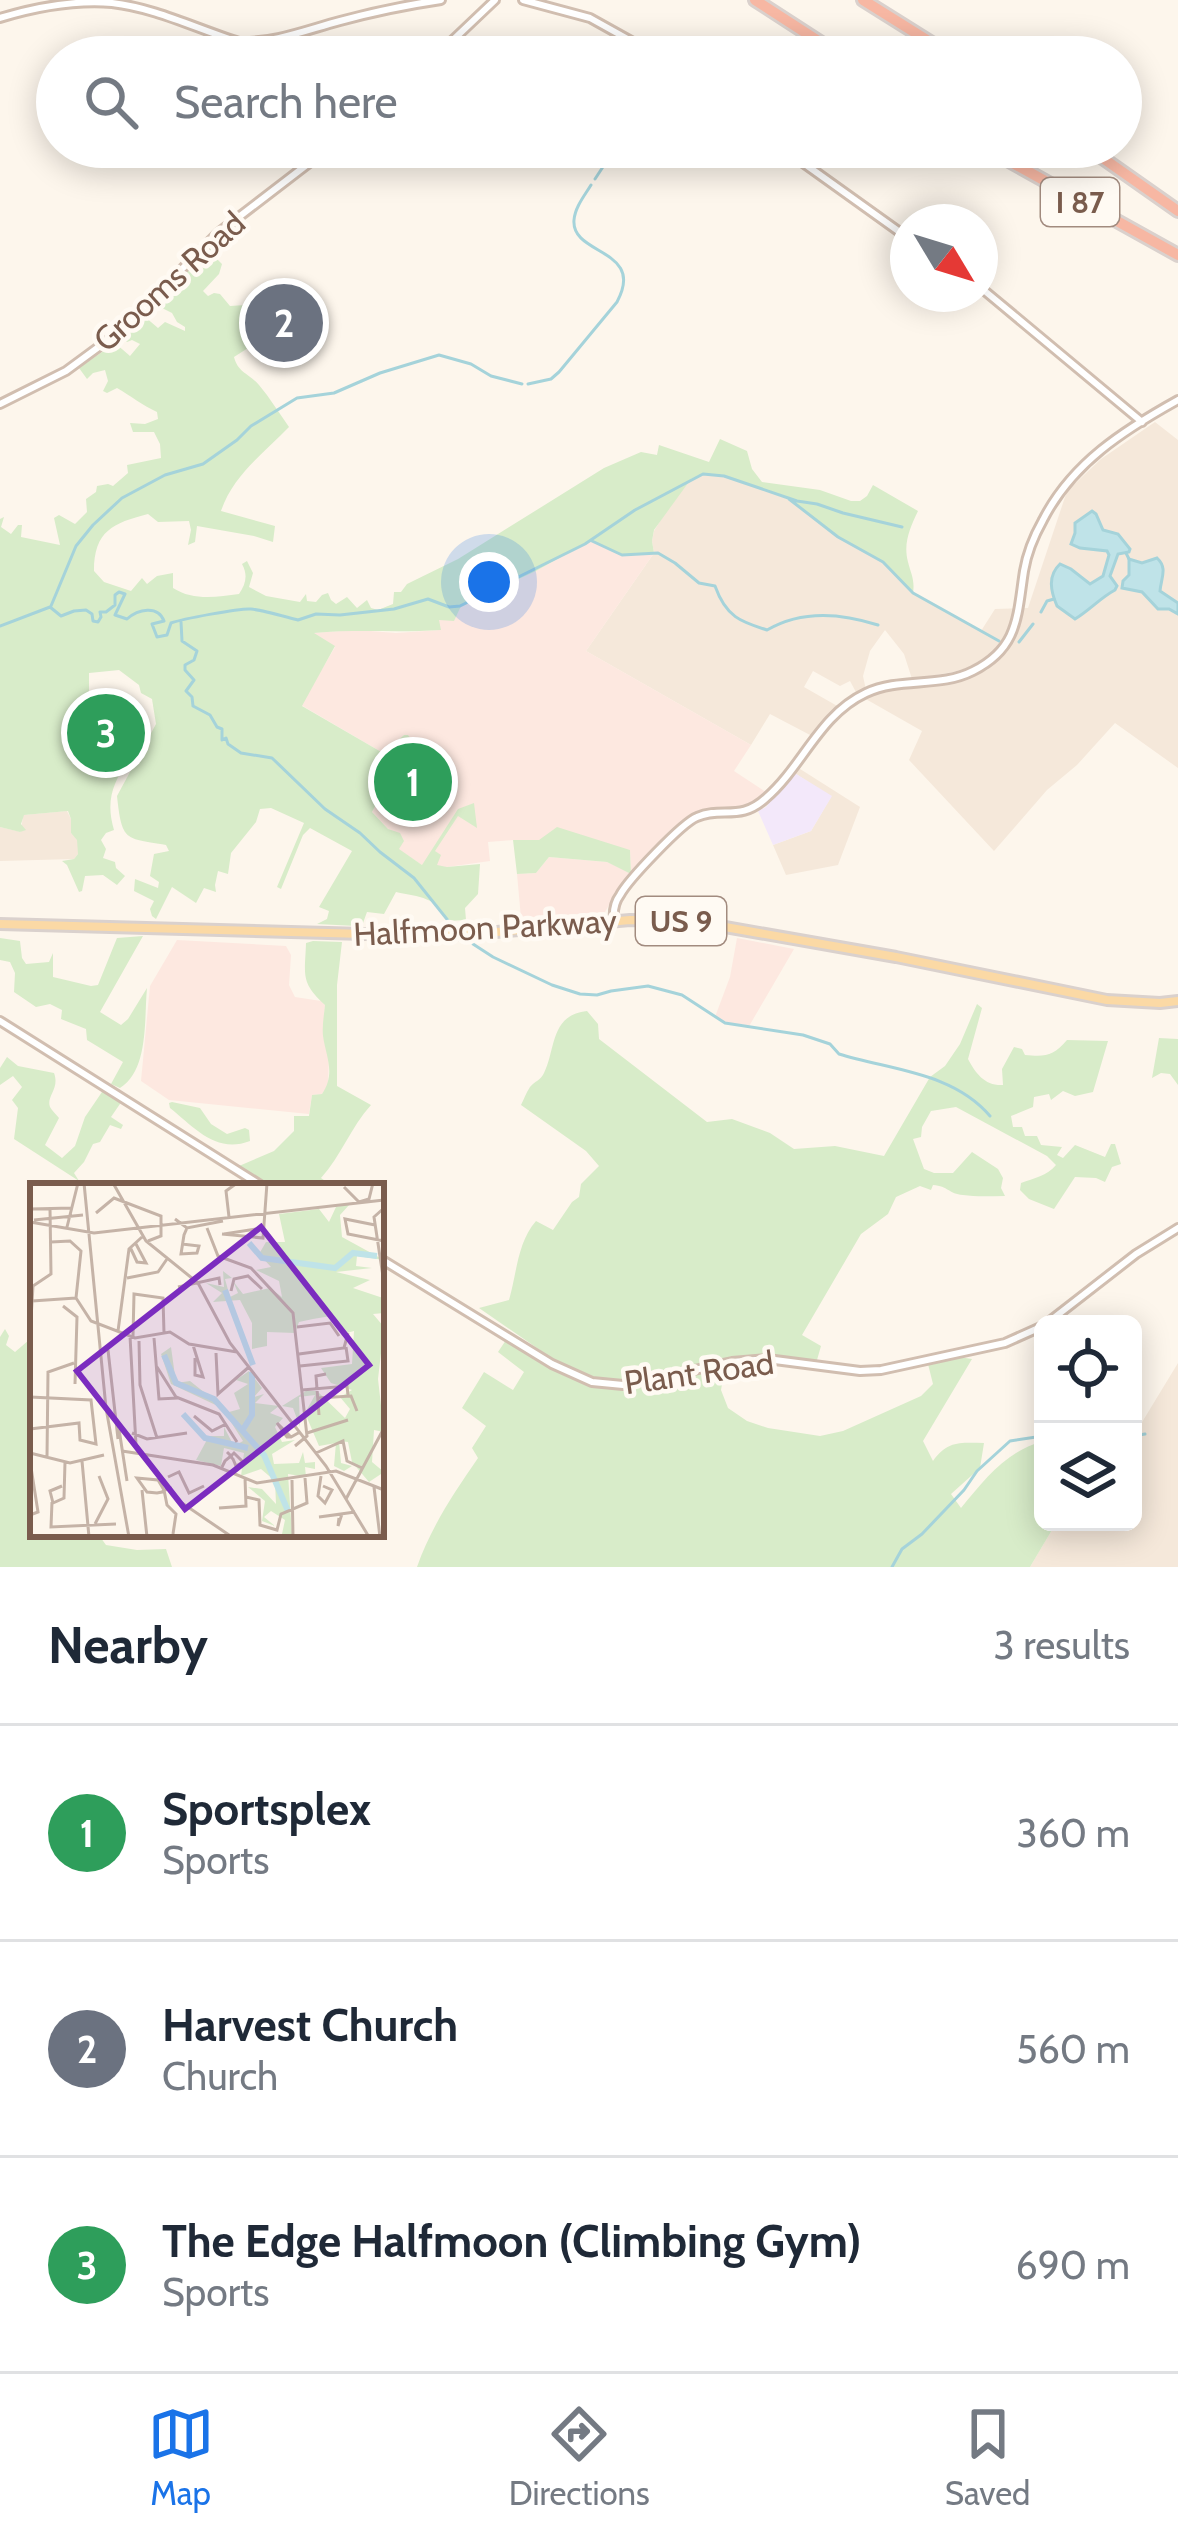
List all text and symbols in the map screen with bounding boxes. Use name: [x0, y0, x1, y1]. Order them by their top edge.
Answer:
search box: [36, 36, 1142, 168]
icon: search: [78, 69, 144, 135]
text: Search here: [174, 75, 398, 129]
road number: I 87: [1041, 178, 1119, 226]
street label: Grooms Road: [85, 203, 253, 359]
north arrow: [890, 204, 998, 312]
pin: 2: [245, 278, 323, 368]
your location: [459, 552, 519, 612]
pin: 3: [67, 688, 145, 778]
pin: 1: [374, 737, 452, 827]
road number: US 9: [636, 897, 726, 945]
street label: Halfmoon Parkway: [352, 900, 618, 954]
inset map: [30, 1183, 384, 1537]
map controls: [1034, 1315, 1142, 1531]
button: locate: [1034, 1315, 1142, 1423]
street label: Plant Road: [622, 1342, 776, 1402]
button: layers: [1034, 1423, 1142, 1531]
text: Nearby: [48, 1614, 208, 1676]
text: 3 results: [993, 1621, 1130, 1669]
text: Sportsplex: [162, 1782, 371, 1836]
text: 1: [80, 1809, 94, 1857]
text: 360 m: [1017, 1809, 1130, 1857]
text: Sports: [162, 1836, 269, 1884]
text: Harvest Church: [162, 1998, 458, 2052]
text: 2: [77, 2025, 97, 2073]
text: 560 m: [1017, 2025, 1130, 2073]
text: Church: [162, 2052, 278, 2100]
text: The Edge Halfmoon (Climbing Gym): [162, 2214, 862, 2268]
text: 3: [76, 2241, 98, 2289]
text: 690 m: [1015, 2241, 1130, 2289]
text: Sports: [162, 2268, 269, 2316]
tab: Map: [148, 2401, 214, 2513]
tab: Directions: [509, 2401, 650, 2513]
tab: Saved: [945, 2401, 1030, 2513]

